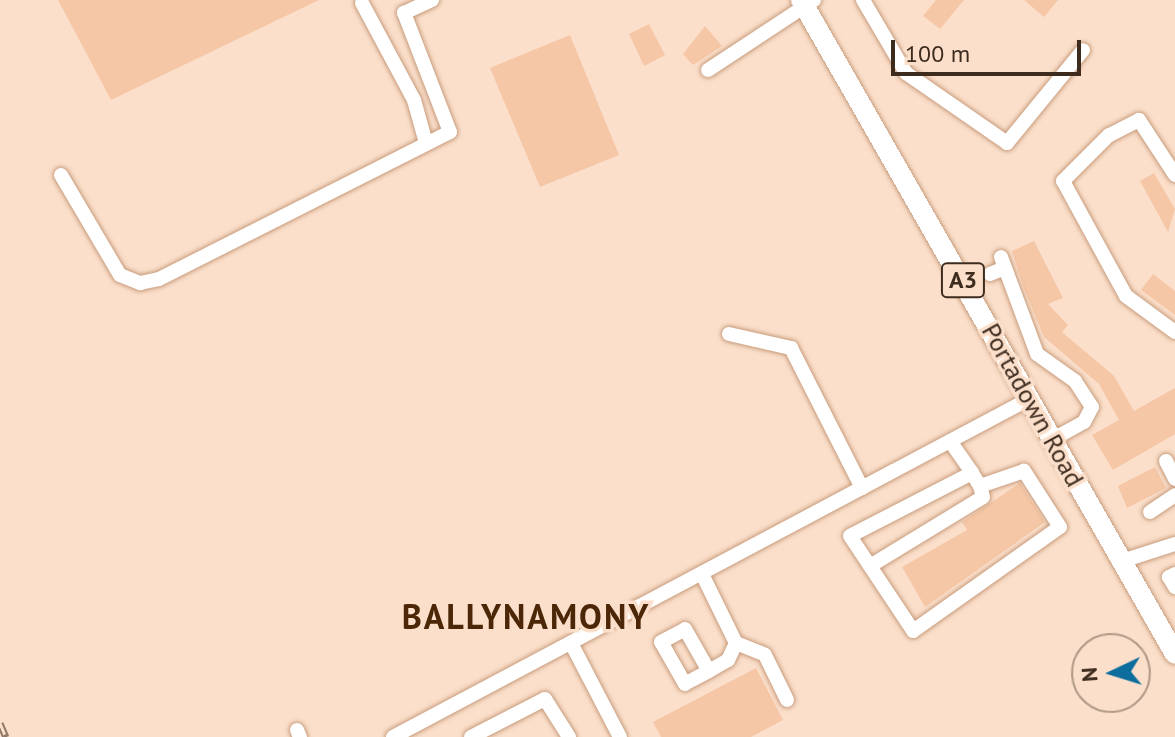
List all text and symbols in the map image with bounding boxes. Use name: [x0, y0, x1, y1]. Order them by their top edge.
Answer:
scale bar: [895, 24, 1085, 74]
text: 100 m: [905, 38, 970, 69]
road number: A3: [939, 260, 987, 300]
street label: Portadown Road: [975, 318, 1091, 492]
district label: BALLYNAMONY: [402, 597, 650, 637]
north arrow: [1071, 633, 1151, 713]
text: N: [1075, 666, 1104, 683]

